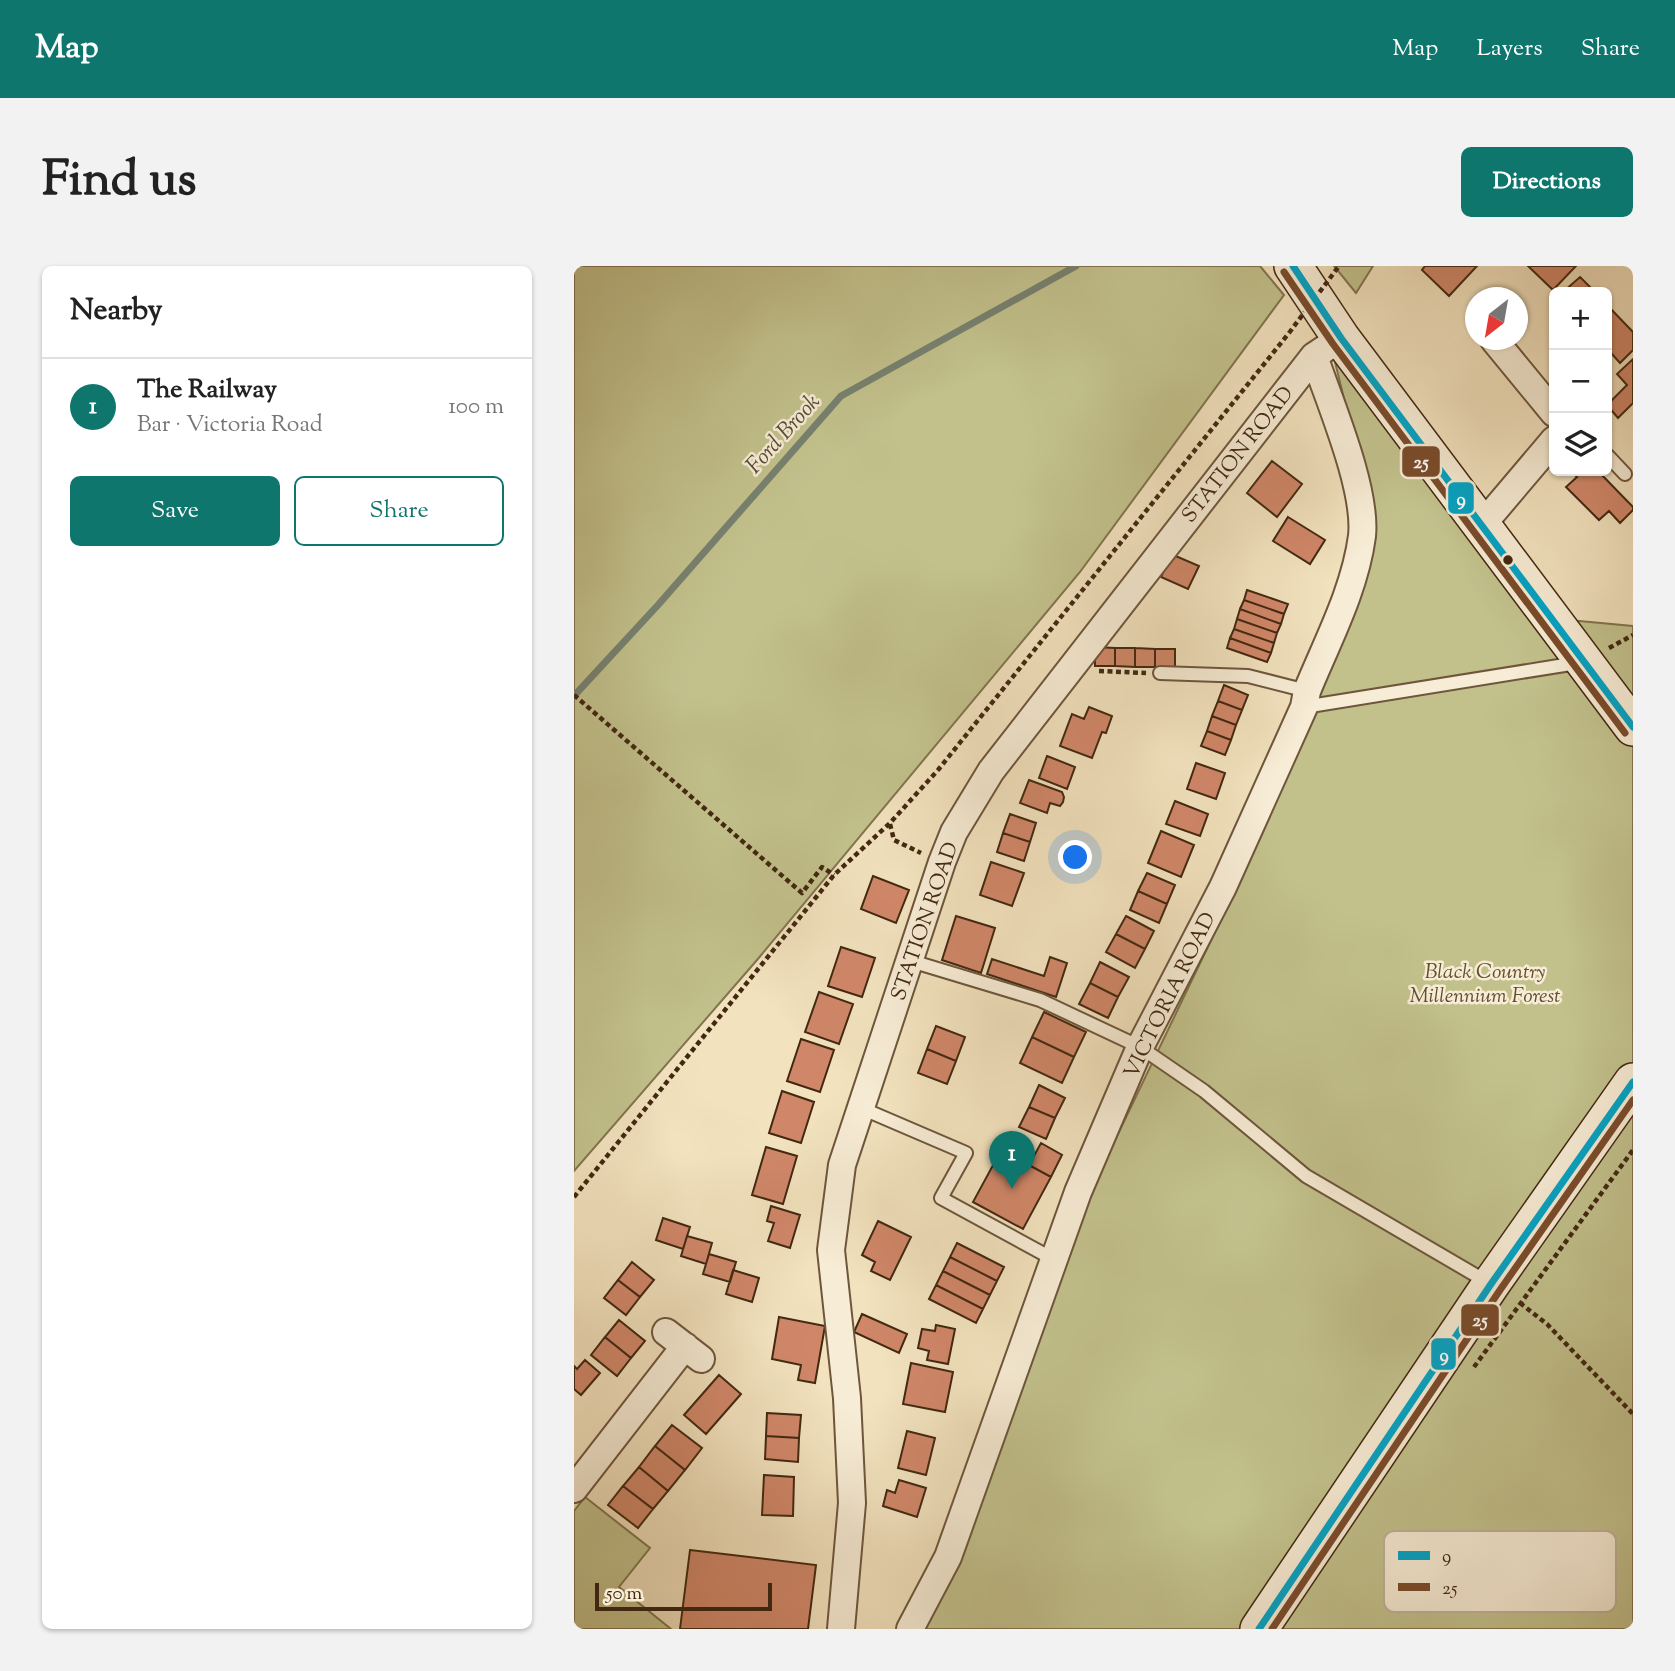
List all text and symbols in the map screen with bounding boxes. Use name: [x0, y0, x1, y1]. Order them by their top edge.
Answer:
text: Map: [35, 25, 99, 73]
text: Map: [1392, 32, 1438, 66]
text: Layers: [1476, 32, 1543, 66]
text: Share: [1581, 32, 1640, 66]
text: Find us: [42, 147, 196, 217]
button: Directions: [1461, 147, 1633, 217]
north arrow: [1465, 287, 1528, 350]
map controls: [1549, 287, 1612, 476]
button: +: [1549, 287, 1612, 350]
text: Nearby: [70, 290, 162, 333]
button: −: [1549, 350, 1612, 413]
text: The Railway: [137, 372, 277, 409]
street label: STATION ROAD: [1176, 381, 1302, 530]
water label: Ford Brook: [739, 387, 829, 482]
text: 1: [89, 391, 97, 424]
text: 100 m: [448, 391, 504, 424]
text: Bar · Victoria Road: [137, 409, 323, 442]
button: layers: [1549, 413, 1612, 476]
line badge: 25: [1401, 445, 1441, 478]
text: 25: [1413, 450, 1429, 477]
button: Save: [70, 476, 280, 546]
button: Share: [294, 476, 504, 546]
line badge: 9: [1447, 481, 1475, 515]
text: 9: [1456, 487, 1466, 514]
unlabelled marker: [1501, 553, 1515, 567]
street label: STATION ROAD: [885, 838, 967, 1005]
your location: [1058, 840, 1092, 874]
street label: VICTORIA ROAD: [1117, 908, 1224, 1084]
park label: Black Country Millennium Forest: [1410, 958, 1560, 1012]
pin: 1: [989, 1131, 1035, 1189]
line badge: 25: [1460, 1303, 1500, 1337]
text: 25: [1472, 1308, 1488, 1335]
line badge: 9: [1430, 1337, 1457, 1371]
text: 9: [1439, 1343, 1449, 1370]
legend: [1384, 1531, 1616, 1612]
text: 9: [1442, 1544, 1451, 1571]
text: 25: [1442, 1576, 1458, 1603]
scale bar: [595, 1580, 772, 1612]
text: 50 m: [606, 1581, 642, 1608]

